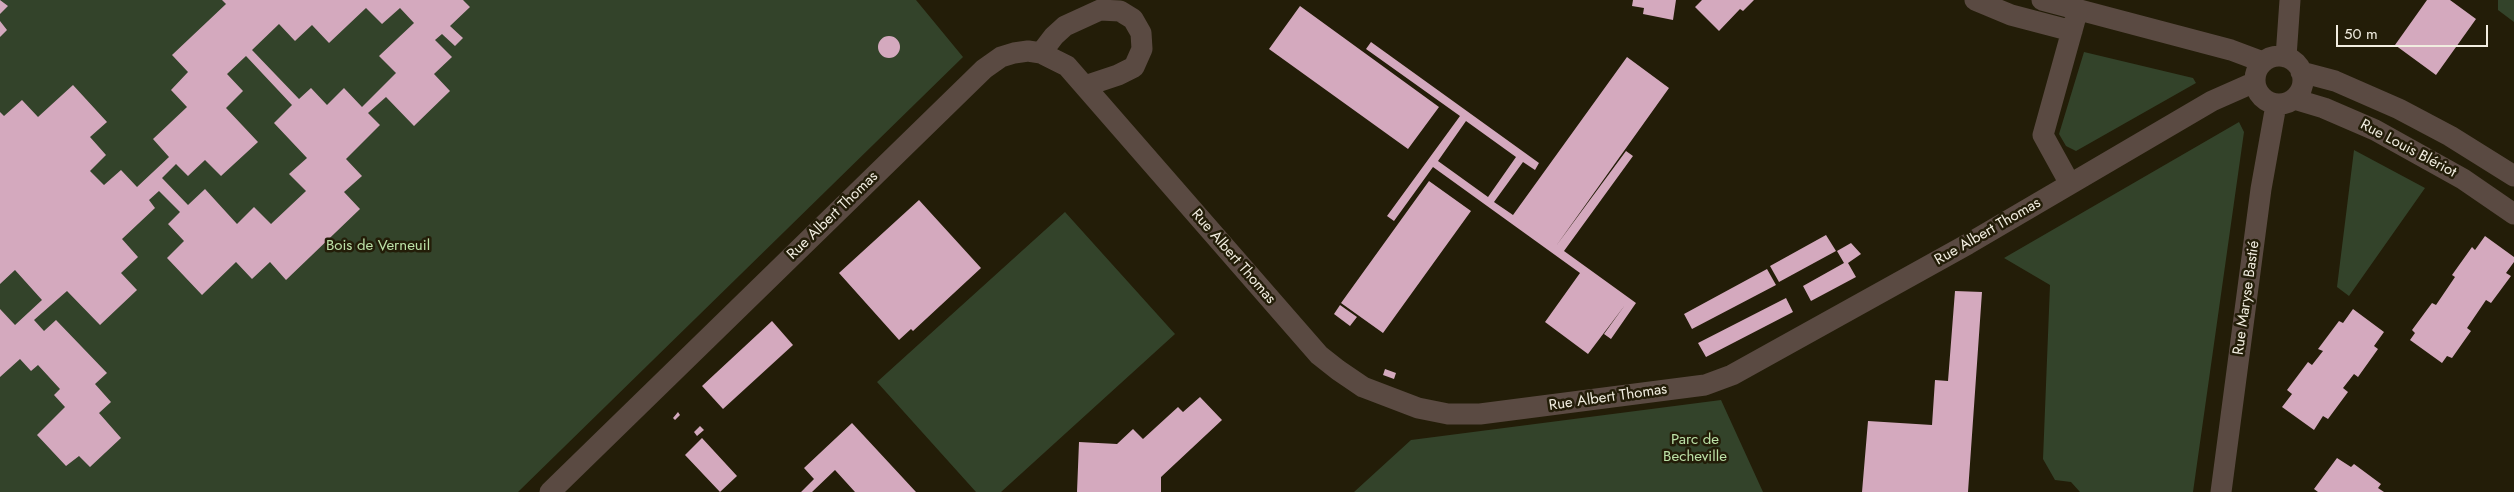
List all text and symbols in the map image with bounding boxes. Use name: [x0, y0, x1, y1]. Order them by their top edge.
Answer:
scale bar: [2339, 15, 2492, 47]
text: 50 m: [2344, 23, 2378, 45]
street label: Rue Louis Blériot: [2357, 116, 2459, 182]
street label: Rue Albert Thomas: [784, 168, 882, 264]
street label: Rue Albert Thomas: [1932, 194, 2044, 270]
street label: Rue Albert Thomas: [1187, 206, 1279, 308]
park label: Bois de Verneuil: [326, 237, 430, 255]
street label: Rue Maryse Bastié: [2230, 240, 2264, 356]
street label: Rue Albert Thomas: [1548, 381, 1668, 415]
park label: Parc de Becheville: [1663, 431, 1727, 466]

